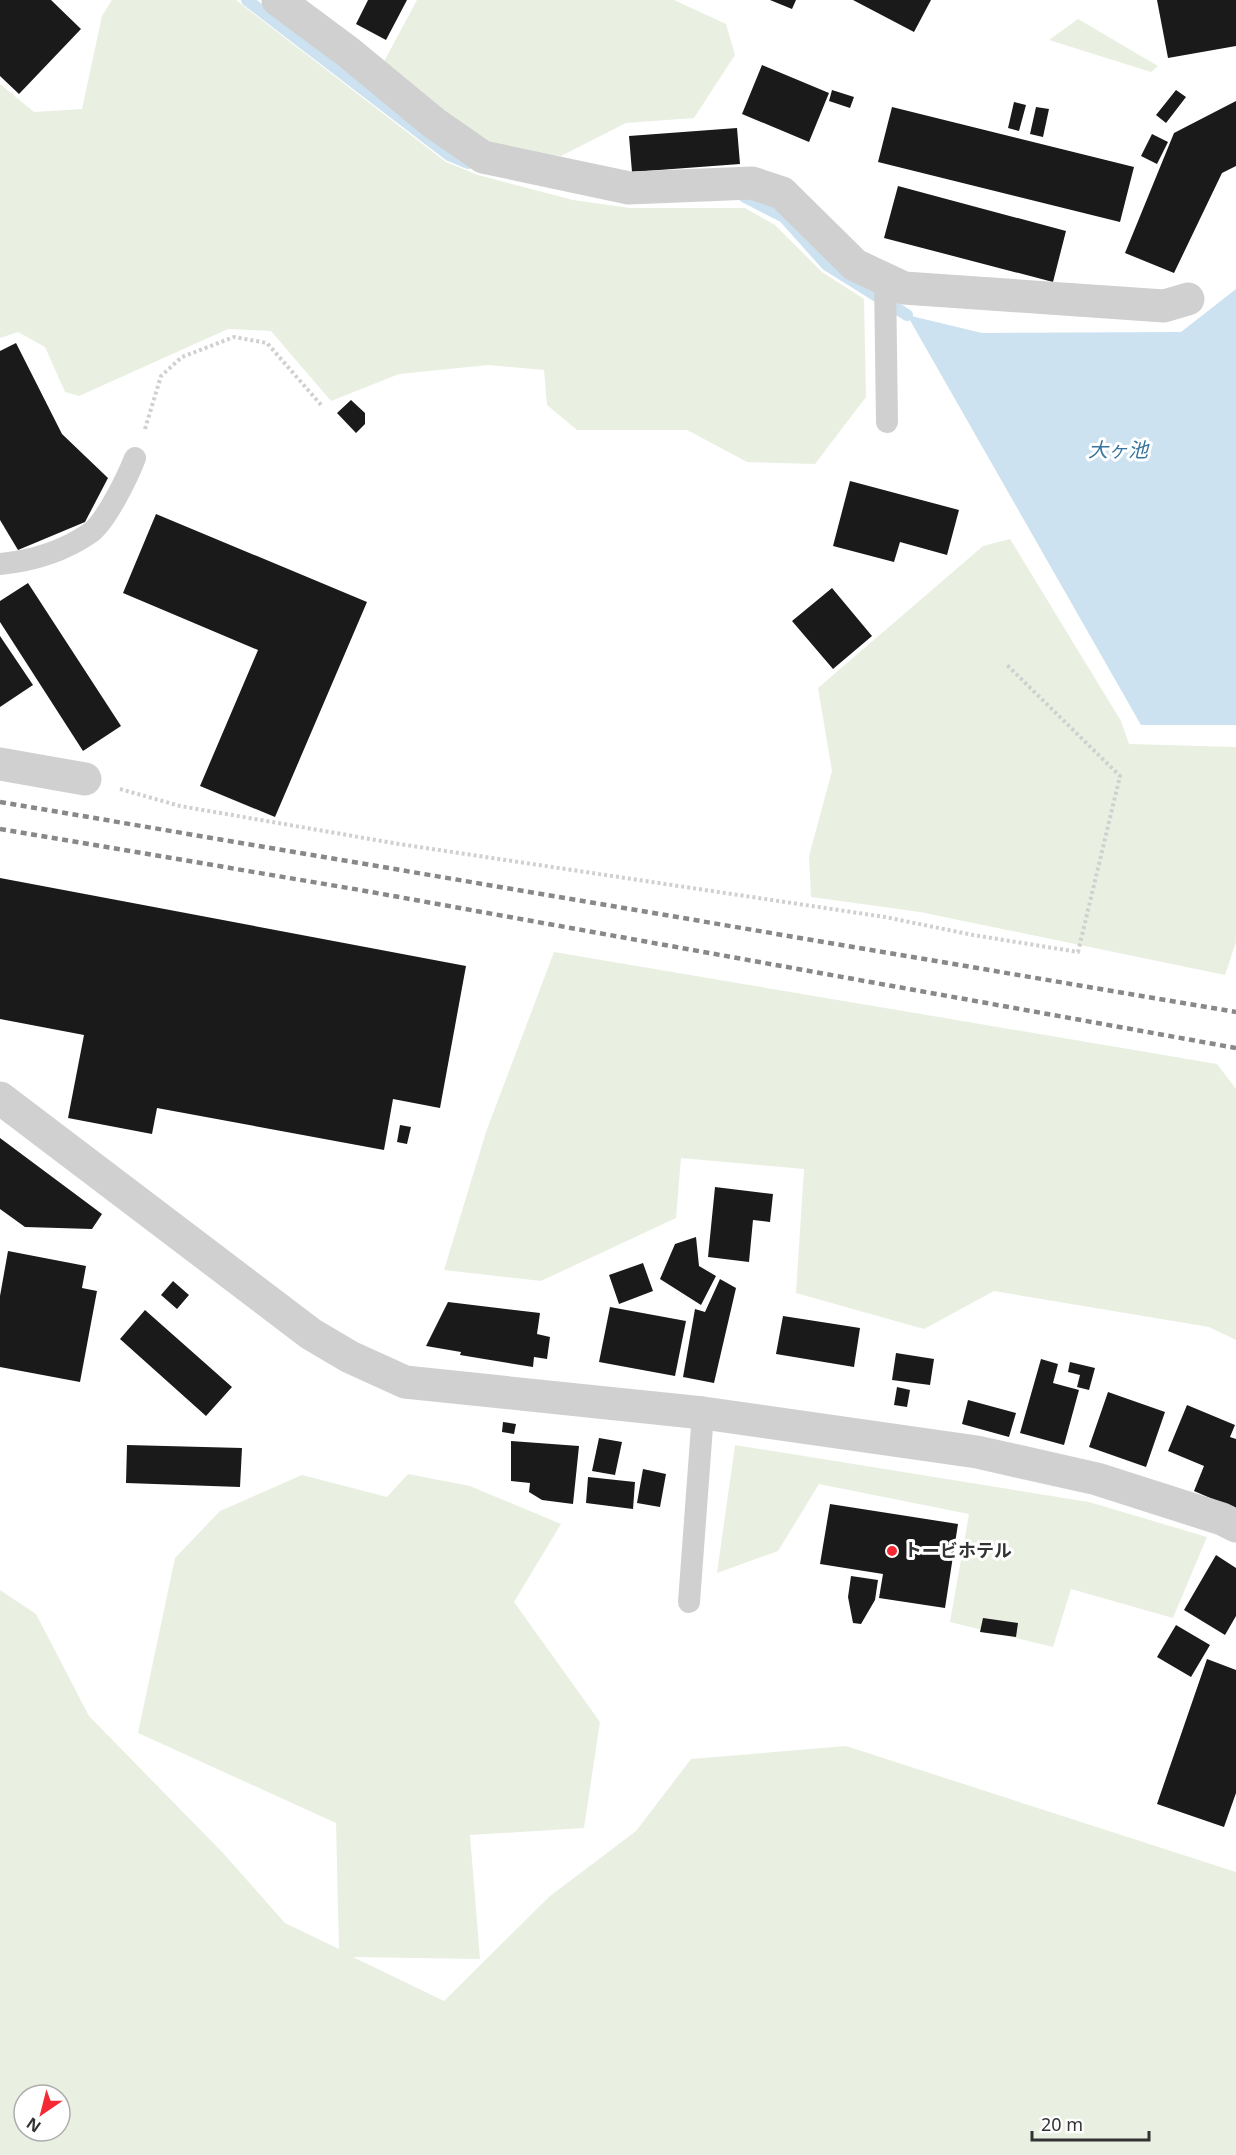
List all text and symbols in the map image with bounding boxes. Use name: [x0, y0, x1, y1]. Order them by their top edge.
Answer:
water label: 大ヶ池: [1088, 436, 1150, 463]
place label: トービホテル: [904, 1538, 1012, 1562]
marker: トービホテル: [885, 1544, 899, 1558]
north arrow: [12, 2083, 72, 2143]
scale bar: [1032, 2104, 1149, 2142]
text: 20 m: [1041, 2112, 1083, 2136]
text: N: [22, 2113, 45, 2138]

